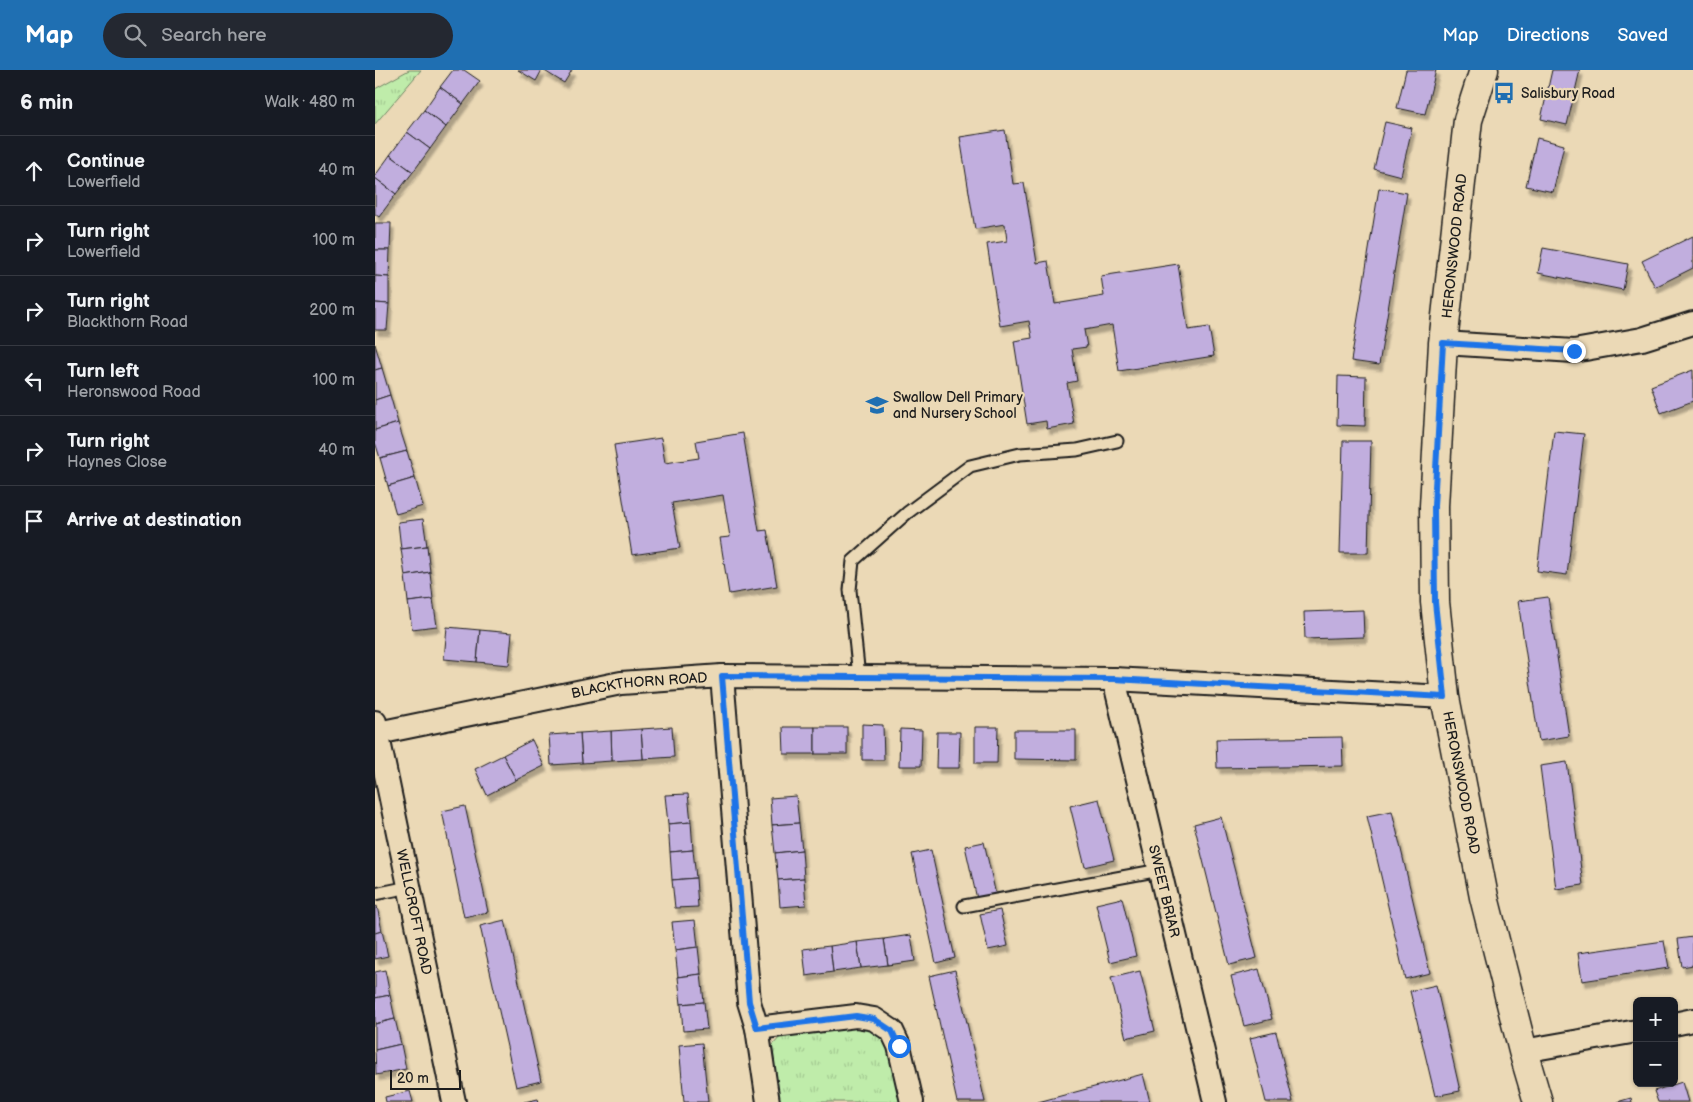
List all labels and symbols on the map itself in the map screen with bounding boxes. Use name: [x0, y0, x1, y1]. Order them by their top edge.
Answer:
bus stop icon: Salisbury Road: [1491, 80, 1517, 106]
place label: Salisbury Road: [1521, 85, 1615, 102]
street label: HERONSWOOD ROAD: [1438, 173, 1471, 319]
route end: [1563, 340, 1586, 363]
place label: Swallow Dell Primary and Nursery School: [893, 389, 1024, 422]
school or university icon: Swallow Dell Primary and Nursery School: [864, 392, 890, 418]
street label: BLACKTHORN ROAD: [570, 669, 708, 702]
street label: HERONSWOOD ROAD: [1439, 710, 1483, 856]
street label: SWEET BRIAR: [1145, 843, 1183, 939]
street label: WELLCROFT ROAD: [393, 848, 435, 976]
route start: [888, 1035, 911, 1058]
scale bar: [390, 1067, 461, 1090]

